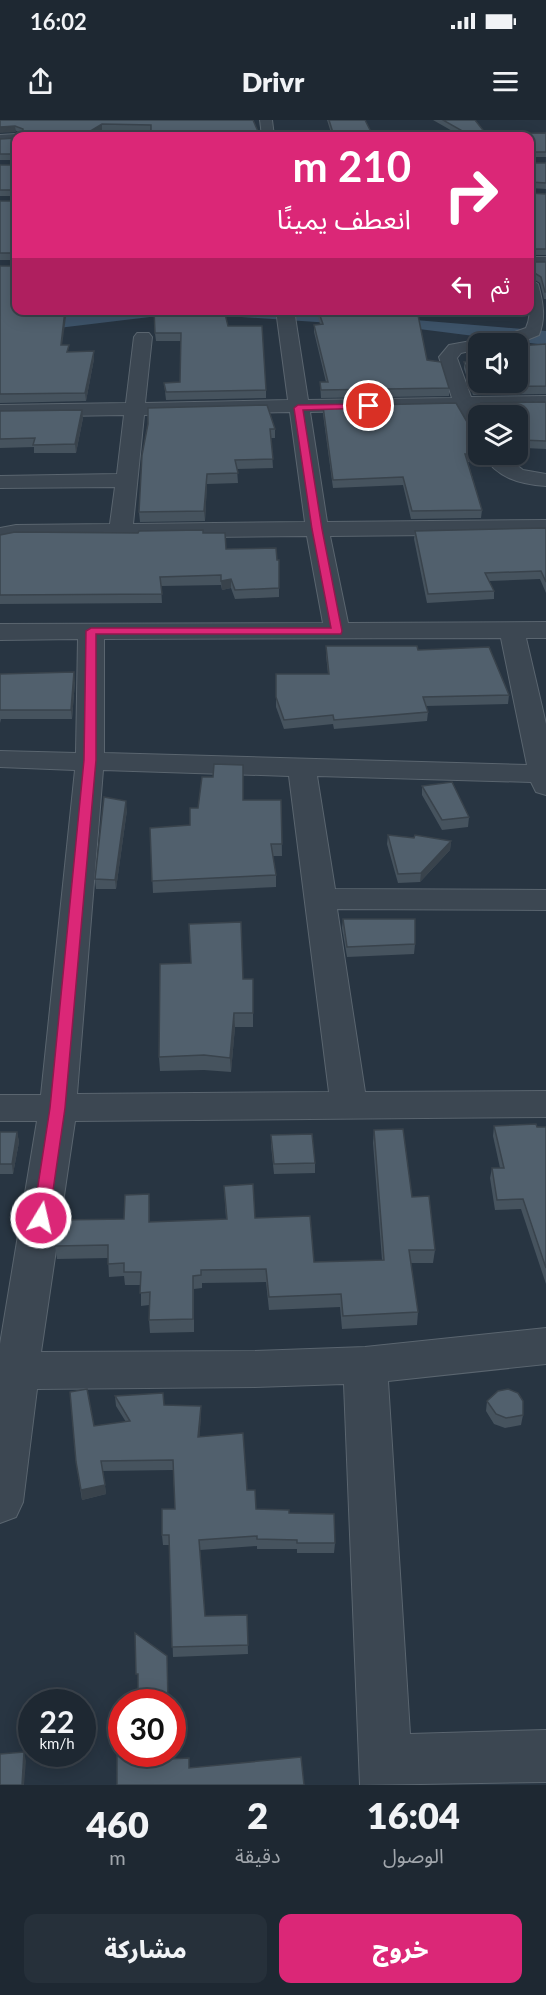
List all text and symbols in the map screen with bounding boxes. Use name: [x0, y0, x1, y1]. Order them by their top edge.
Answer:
text: 16:02: [30, 8, 87, 35]
icon: share: [24, 65, 57, 98]
text: Drivr: [242, 65, 304, 98]
icon: menu: [489, 65, 522, 98]
text: 210 m: [293, 141, 411, 191]
icon: right: [432, 156, 510, 234]
text: انعطف يمينًا: [277, 202, 411, 235]
icon: left: [446, 270, 479, 303]
text: ثم: [491, 272, 510, 299]
map controls: [468, 333, 528, 465]
button: sound: [468, 333, 528, 393]
pin: [343, 380, 394, 431]
icon: arrive: [352, 389, 385, 422]
button: layers: [468, 405, 528, 465]
position arrow: [9, 1186, 73, 1250]
speed limit sign: 30: [108, 1689, 186, 1767]
text: 22: [40, 1703, 74, 1739]
text: km/h: [39, 1734, 75, 1752]
text: 2: [247, 1793, 268, 1837]
text: 16:04: [367, 1793, 460, 1837]
text: 460: [86, 1802, 149, 1846]
text: دقيقة: [235, 1843, 281, 1867]
text: الوصول: [383, 1843, 444, 1867]
text: m: [109, 1845, 126, 1869]
button: مشاركة: [24, 1914, 267, 1983]
button: خروج: [279, 1914, 522, 1983]

